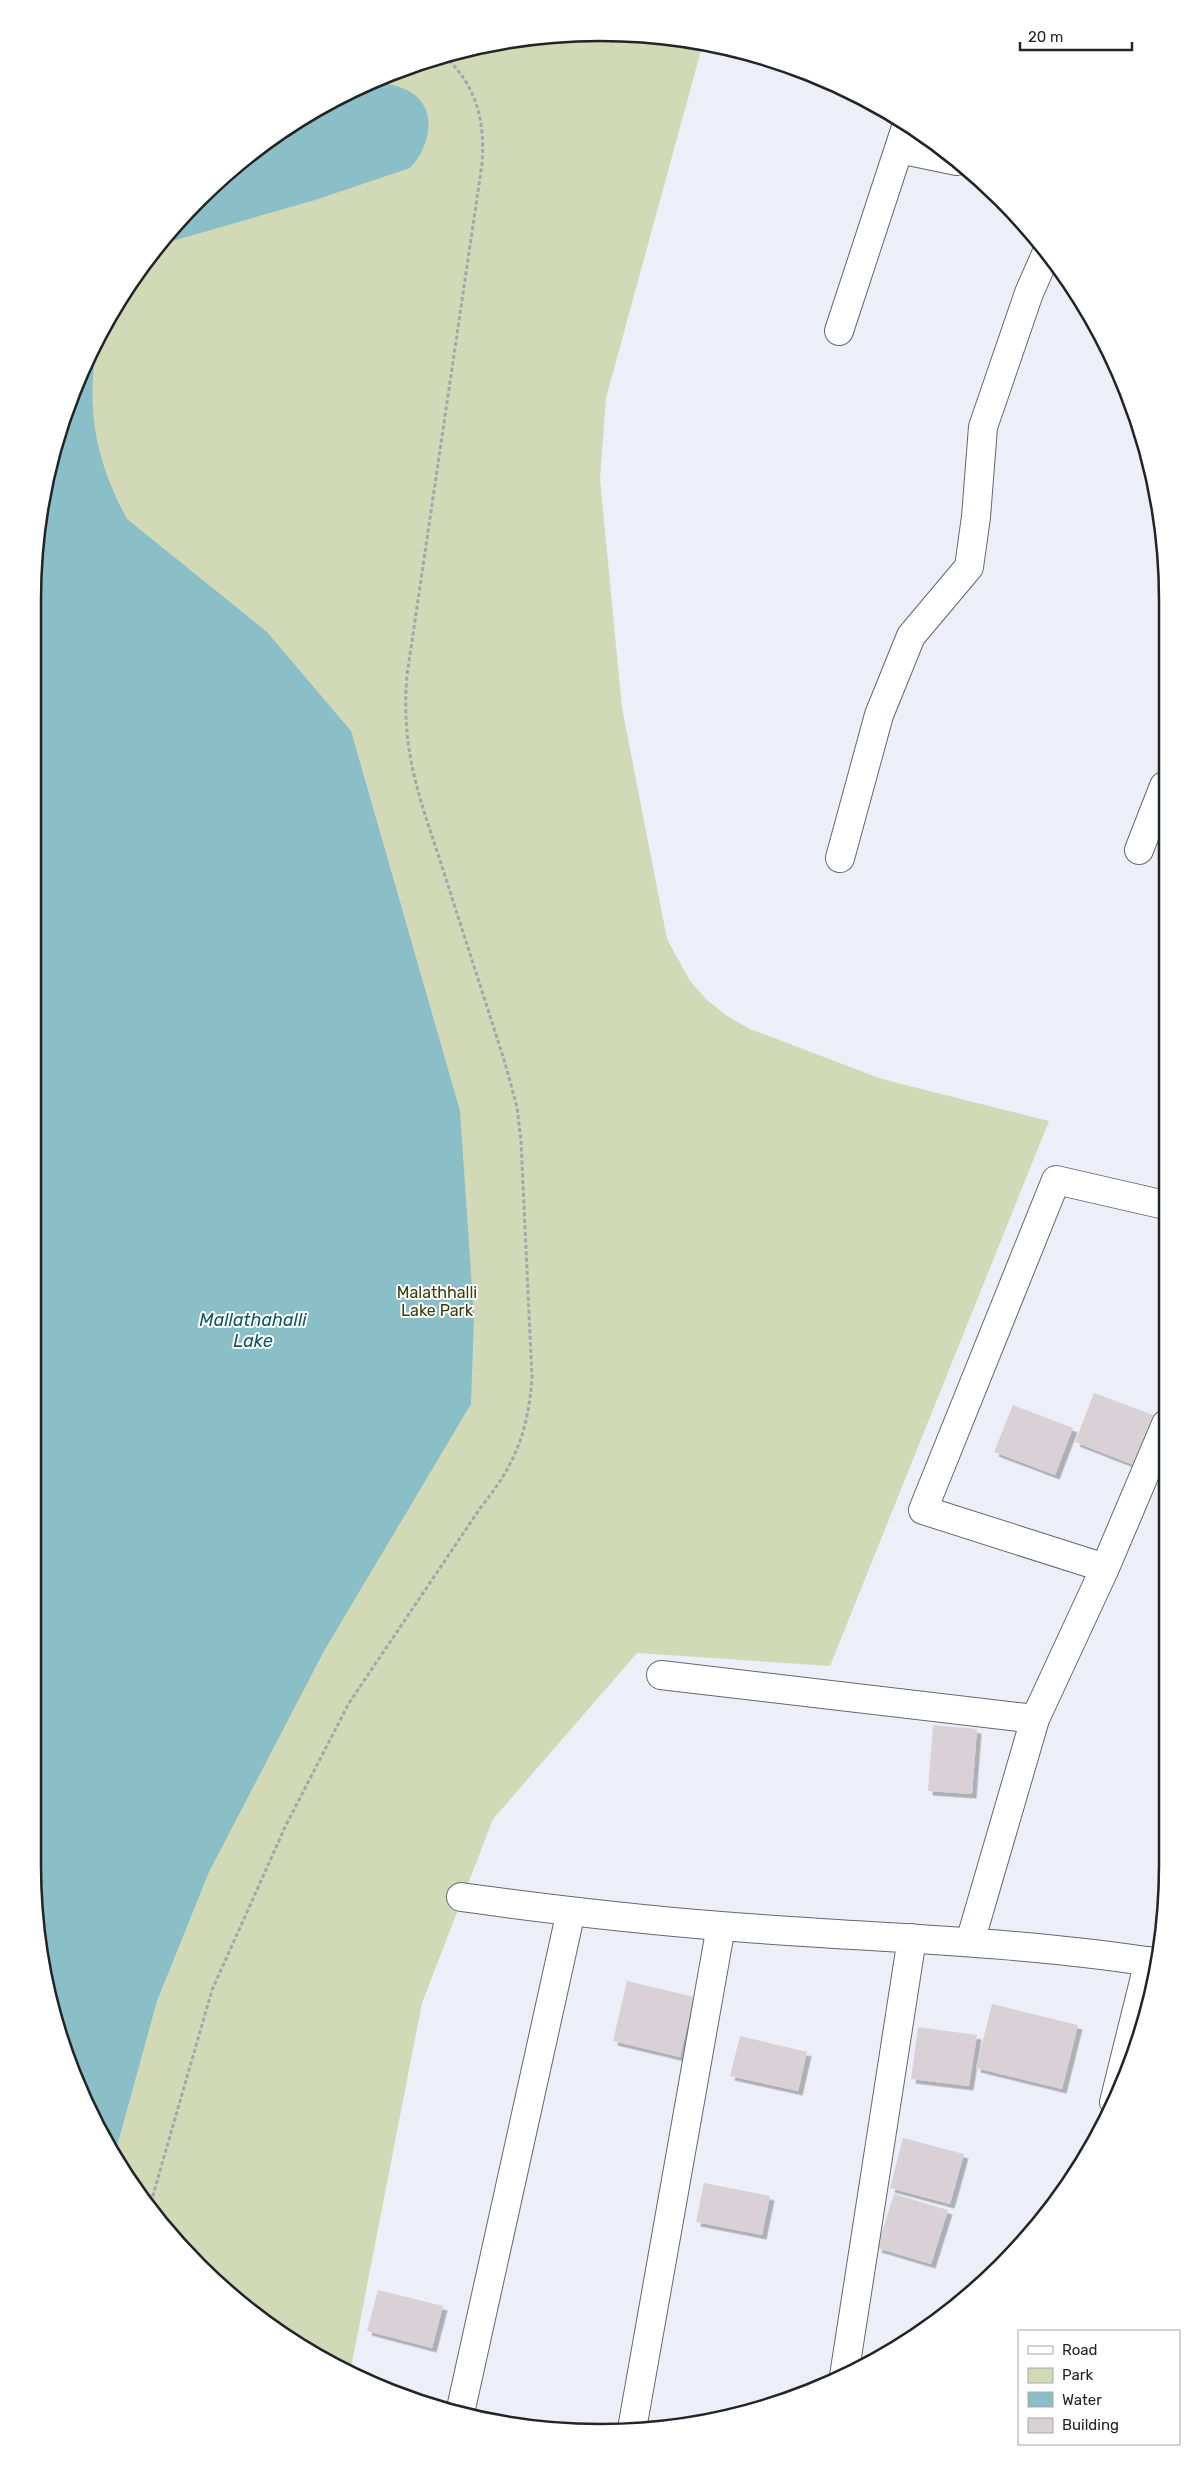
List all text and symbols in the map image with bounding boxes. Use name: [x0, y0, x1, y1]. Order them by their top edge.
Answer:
scale bar: [1020, 20, 1132, 52]
text: 20 m: [1028, 28, 1063, 46]
park label: Malathhalli Lake Park: [397, 1283, 477, 1320]
water label: Mallathahalli Lake: [199, 1309, 307, 1352]
legend: [1018, 2330, 1180, 2445]
text: Road: [1062, 2341, 1098, 2359]
text: Park: [1062, 2366, 1093, 2384]
text: Water: [1062, 2391, 1102, 2409]
text: Building: [1062, 2416, 1119, 2434]

